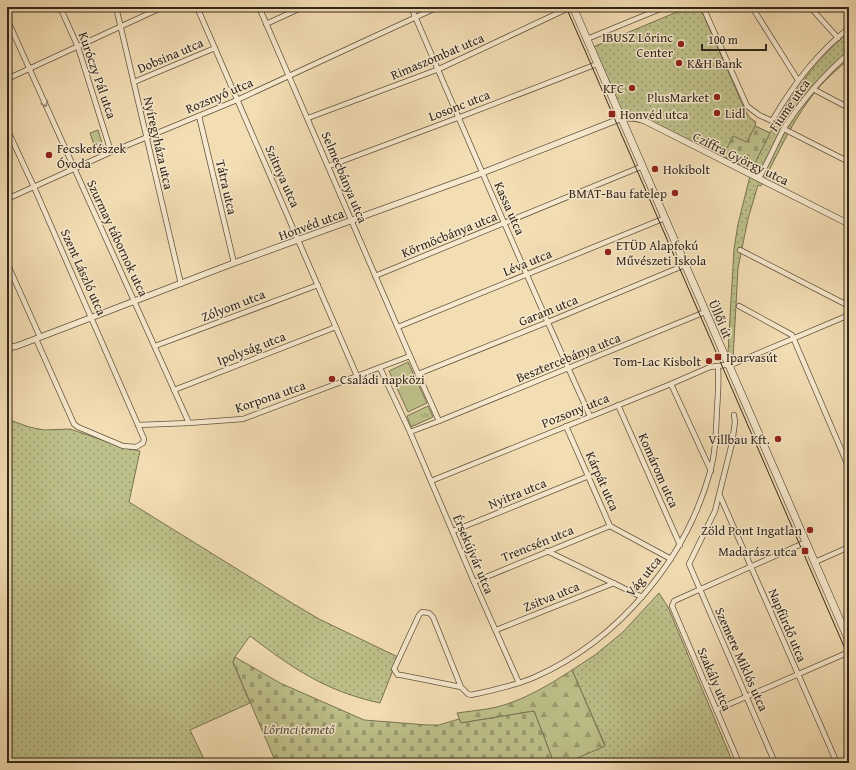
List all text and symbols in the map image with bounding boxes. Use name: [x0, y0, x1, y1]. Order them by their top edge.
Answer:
scale bar: [702, 26, 766, 52]
street label: Rimaszombat utca: [388, 28, 488, 85]
place label: IBUSZ Lőrinc Center: [602, 28, 674, 62]
street label: Kuróczy Pál utca: [74, 29, 122, 122]
text: 100 m: [708, 31, 738, 48]
street label: Dobsina utca: [134, 33, 207, 78]
marker: IBUSZ Lőrinc Center: [676, 39, 686, 49]
place label: K&H Bank: [687, 54, 743, 73]
marker: K&H Bank: [674, 58, 684, 68]
street label: Rozsnyó utca: [182, 72, 257, 118]
street label: Fiume utca: [764, 75, 815, 135]
place label: KFC: [603, 79, 624, 98]
marker: KFC: [627, 83, 637, 93]
street label: Losonc utca: [426, 85, 493, 126]
place label: PlusMarket: [647, 88, 709, 107]
marker: PlusMarket: [712, 92, 722, 102]
street label: Nyíregyháza utca: [139, 95, 179, 192]
one-way arrow: [40, 100, 48, 108]
place label: Lidl: [725, 104, 746, 123]
place label: Honvéd utca: [620, 105, 689, 124]
marker: Lidl: [712, 108, 722, 118]
marker: Honvéd utca: [607, 109, 617, 119]
street label: Cziffra György utca: [690, 127, 793, 190]
street label: Selmecbánya utca: [317, 129, 373, 227]
place label: Fecskefészek Óvoda: [57, 139, 127, 173]
street label: Szitnya utca: [260, 142, 305, 211]
marker: Fecskefészek Óvoda: [44, 150, 54, 160]
street label: Tátra utca: [211, 158, 242, 217]
place label: Hokibolt: [663, 160, 711, 179]
marker: Hokibolt: [650, 164, 660, 174]
street label: Szurmay tábornok utca: [82, 177, 153, 301]
street label: Kassa utca: [489, 178, 530, 239]
place label: BMAT-Bau fatelep: [569, 184, 667, 203]
marker: BMAT-Bau fatelep: [670, 188, 680, 198]
street label: Honvéd utca: [276, 204, 347, 245]
street label: Körmöcbánya utca: [398, 206, 501, 262]
street label: Szent László utca: [56, 226, 111, 319]
place label: ETÜD Alapfokú Művészeti Iskola: [616, 236, 707, 270]
street label: Léva utca: [500, 244, 555, 281]
marker: ETÜD Alapfokú Művészeti Iskola: [603, 247, 613, 257]
street label: Zólyom utca: [198, 284, 269, 326]
street label: Garam utca: [516, 290, 581, 331]
street label: Üllői út: [704, 297, 737, 342]
street label: Ipolyság utca: [214, 326, 289, 370]
street label: Besztercebánya utca: [513, 328, 624, 387]
place label: Iparvasút: [726, 348, 778, 367]
place label: Tom-Lac Kisbolt: [613, 352, 701, 371]
marker: Iparvasút: [713, 352, 723, 362]
marker: Tom-Lac Kisbolt: [704, 356, 714, 366]
place label: Családi napközi: [340, 370, 425, 389]
marker: Családi napközi: [327, 374, 337, 384]
street label: Korpona utca: [232, 375, 309, 417]
street label: Pozsony utca: [539, 388, 613, 433]
street label: Komárom utca: [634, 430, 684, 511]
place label: Villbau Kft.: [708, 430, 770, 449]
marker: Villbau Kft.: [773, 434, 783, 444]
street label: Kárpát utca: [581, 448, 624, 515]
street label: Nyitra utca: [485, 473, 550, 514]
street label: Érsekújvár utca: [448, 511, 499, 598]
street label: Trencsén utca: [498, 520, 577, 567]
place label: Zöld Pont Ingatlan: [701, 521, 803, 540]
marker: Zöld Pont Ingatlan: [805, 525, 815, 535]
place label: Madarász utca: [718, 542, 798, 561]
marker: Madarász utca: [800, 546, 810, 556]
street label: Vág utca: [621, 551, 666, 601]
street label: Zsitva utca: [520, 576, 583, 616]
street label: Napfürdő utca: [764, 586, 812, 666]
street label: Szemere Miklós utca: [710, 604, 773, 715]
street label: Szakály utca: [693, 644, 737, 715]
park label: Lőrinci temető: [262, 720, 336, 739]

